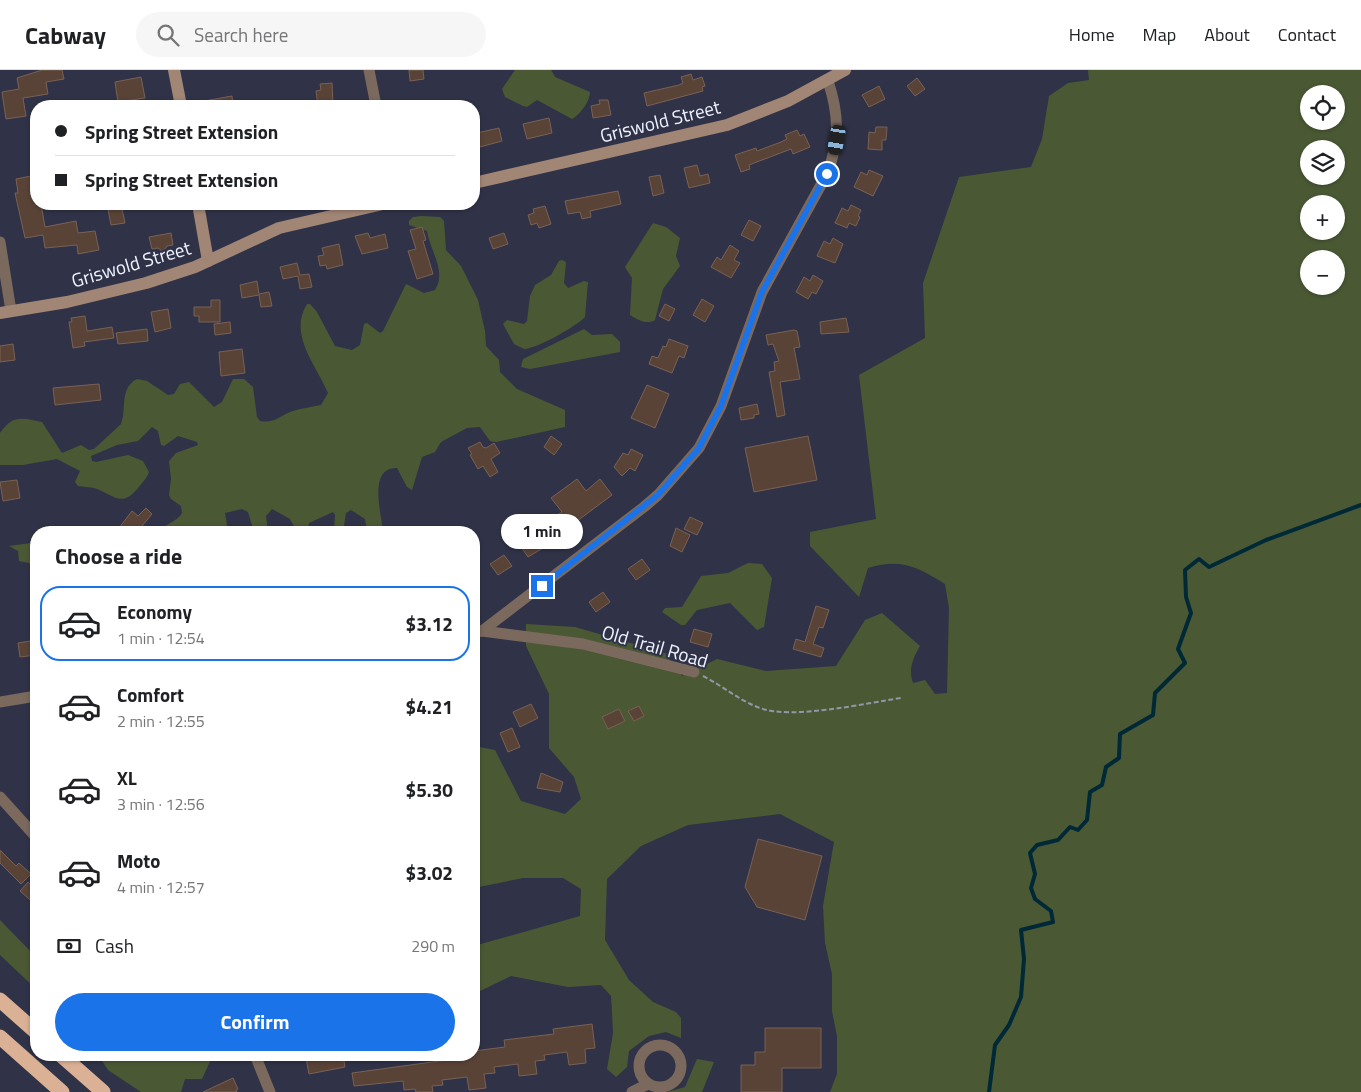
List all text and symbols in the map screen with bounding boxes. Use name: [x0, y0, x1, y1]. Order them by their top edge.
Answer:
search box: [136, 12, 486, 57]
text: Cabway: [25, 17, 106, 53]
text: Search here: [194, 20, 288, 49]
icon: search: [154, 21, 182, 49]
text: Home: [1069, 21, 1115, 48]
text: Map: [1143, 21, 1176, 48]
text: About: [1204, 21, 1250, 48]
text: Contact: [1278, 21, 1336, 48]
map controls: [1300, 85, 1345, 295]
button: locate: [1300, 85, 1345, 130]
street label: Griswold Street: [597, 91, 723, 149]
text: Spring Street Extension: [85, 117, 278, 146]
car: [827, 124, 846, 156]
button: layers: [1300, 140, 1345, 185]
route start: [816, 163, 838, 185]
text: Spring Street Extension: [85, 165, 278, 194]
button: +: [1300, 195, 1345, 240]
street label: Griswold Street: [68, 233, 194, 294]
button: −: [1300, 250, 1345, 295]
callout: 1 min: [501, 514, 583, 548]
text: 1 min: [523, 519, 561, 543]
text: Choose a ride: [55, 539, 182, 573]
route end: [531, 575, 553, 597]
text: Economy: [117, 597, 192, 626]
icon: car: [57, 601, 102, 646]
text: $3.12: [406, 609, 453, 638]
street label: Old Trail Road: [599, 616, 712, 675]
text: 1 min · 12:54: [117, 626, 205, 650]
text: Comfort: [117, 680, 184, 709]
icon: car: [57, 684, 102, 729]
text: $4.21: [406, 692, 453, 721]
text: 2 min · 12:55: [117, 709, 205, 733]
text: XL: [117, 763, 137, 792]
icon: car: [57, 767, 102, 812]
text: $5.30: [406, 775, 453, 804]
text: 3 min · 12:56: [117, 792, 205, 816]
text: Moto: [117, 846, 160, 875]
icon: car: [57, 850, 102, 895]
text: $3.02: [406, 858, 453, 887]
text: 4 min · 12:57: [117, 875, 205, 899]
text: Cash: [95, 931, 134, 960]
icon: cash: [55, 932, 83, 960]
text: 290 m: [411, 934, 455, 958]
button: Confirm: [55, 993, 455, 1051]

